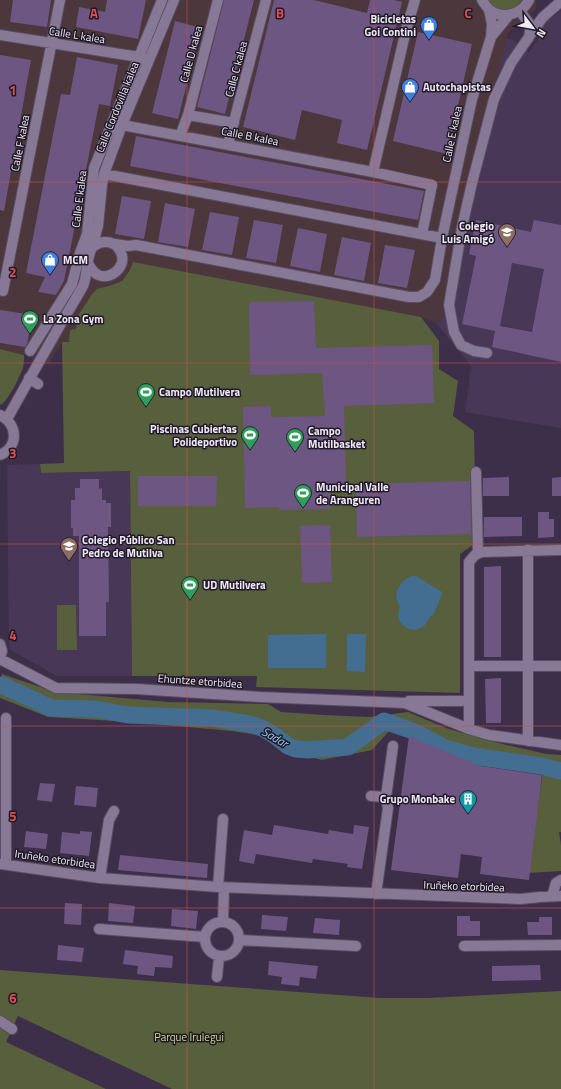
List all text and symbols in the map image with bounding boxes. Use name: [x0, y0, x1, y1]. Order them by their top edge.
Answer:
text: A: [90, 3, 98, 23]
text: B: [276, 3, 284, 23]
text: C: [464, 3, 472, 23]
north arrow: [513, 8, 553, 48]
place label: Bicicletas Goi Contini: [365, 11, 416, 40]
shop icon: Bicicletas Goi Contini: [419, 15, 439, 40]
street label: Calle L kalea: [48, 23, 107, 47]
street label: Calle D kalea: [176, 23, 206, 84]
text: N: [533, 26, 550, 41]
street label: Calle C kalea: [221, 39, 251, 99]
street label: Calle Cordovilla kalea: [92, 59, 143, 155]
shop icon: Autochapistas: [400, 77, 420, 102]
place label: Autochapistas: [423, 79, 491, 95]
text: 1: [9, 80, 17, 100]
street label: Calle E kalea: [438, 104, 466, 164]
street label: Calle F kalea: [7, 113, 33, 173]
street label: Calle B kalea: [220, 123, 281, 149]
street label: Calle E kalea: [68, 169, 90, 228]
place label: Colegio Luis Amigó: [442, 218, 494, 247]
school or university icon: Colegio Luis Amigó: [497, 222, 517, 247]
shop icon: MCM: [40, 250, 60, 275]
place label: MCM: [63, 252, 88, 268]
text: 2: [9, 262, 17, 282]
sports icon: La Zona Gym: [20, 309, 40, 334]
place label: La Zona Gym: [43, 311, 103, 327]
sports icon: Campo Mutilvera: [136, 382, 156, 407]
place label: Campo Mutilvera: [159, 384, 241, 400]
place label: Piscinas Cubiertas Polideportivo: [150, 421, 237, 450]
place label: Campo Mutilbasket: [308, 423, 365, 452]
sports icon: Piscinas Cubiertas Polideportivo: [240, 425, 260, 450]
sports icon: Campo Mutilbasket: [285, 427, 305, 452]
text: 3: [9, 443, 17, 463]
place label: Municipal Valle de Aranguren: [316, 479, 389, 508]
sports icon: Municipal Valle de Aranguren: [293, 483, 313, 508]
place label: Colegio Público San Pedro de Mutilva: [82, 532, 174, 561]
school or university icon: Colegio Público San Pedro de Mutilva: [59, 536, 79, 561]
sports icon: UD Mutilvera: [180, 575, 200, 600]
place label: UD Mutilvera: [203, 577, 266, 593]
text: 4: [9, 625, 17, 645]
street label: Ehuntze etorbidea: [157, 670, 243, 692]
water label: Sadar: [258, 722, 294, 753]
building icon: Grupo Monbake: [458, 789, 478, 814]
place label: Grupo Monbake: [380, 791, 455, 807]
text: 5: [9, 806, 17, 826]
street label: Iruñeko etorbidea: [14, 845, 97, 873]
street label: Iruñeko etorbidea: [423, 877, 505, 895]
text: 6: [9, 988, 17, 1008]
park label: Parque Irulegui: [154, 1029, 224, 1045]

